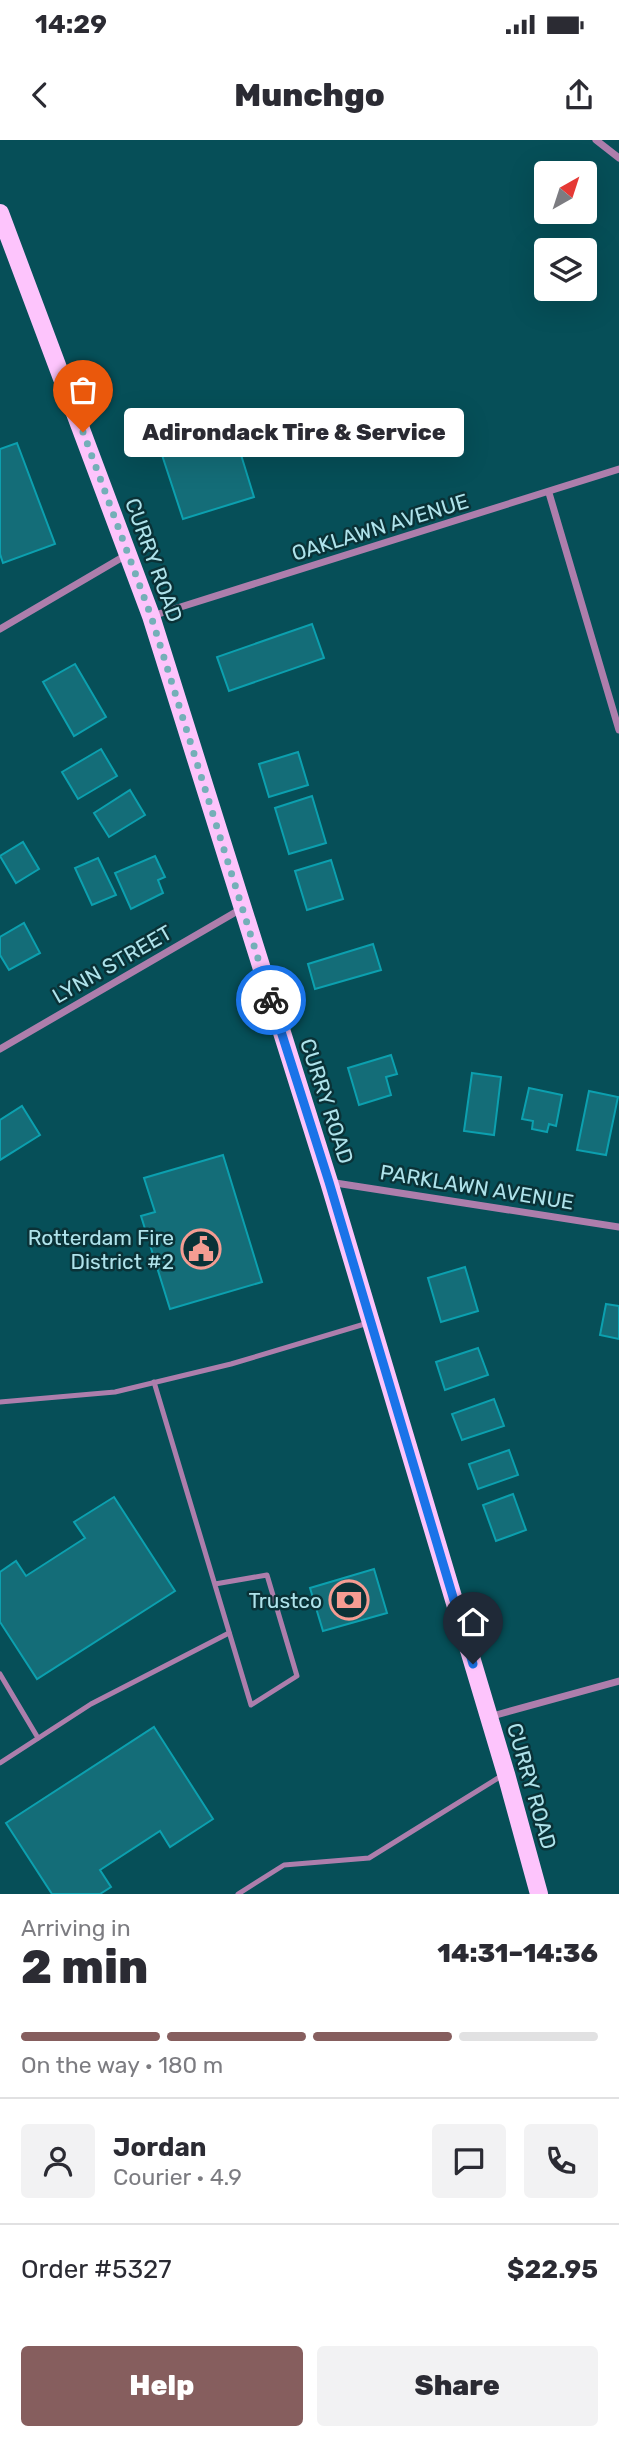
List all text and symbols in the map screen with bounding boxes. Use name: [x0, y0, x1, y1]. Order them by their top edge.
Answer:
text: 14:29: [35, 9, 107, 40]
icon: back: [21, 76, 59, 114]
text: Munchgo: [234, 76, 385, 114]
icon: share: [560, 76, 598, 114]
north arrow: [534, 161, 597, 224]
map controls: [534, 161, 597, 301]
button: layers: [534, 238, 597, 301]
pin: [53, 360, 113, 432]
icon: bag: [64, 371, 102, 409]
callout: Adirondack Tire & Service: [125, 408, 464, 456]
text: Adirondack Tire & Service: [142, 418, 446, 446]
street label: OAKLAWN AVENUE: [289, 488, 471, 566]
street label: CURRY ROAD: [120, 495, 188, 625]
street label: LYNN STREET: [48, 920, 176, 1008]
courier: [236, 965, 306, 1035]
icon: bike: [252, 981, 290, 1019]
street label: CURRY ROAD: [295, 1035, 359, 1167]
street label: PARKLAWN AVENUE: [378, 1159, 576, 1215]
place label: Rotterdam Fire District #2: [28, 1225, 174, 1274]
public building icon: Rotterdam Fire District #2: [180, 1228, 222, 1270]
bank icon: Trustco: [328, 1579, 370, 1621]
place label: Trustco: [248, 1588, 322, 1613]
pin: [443, 1592, 503, 1664]
icon: home: [454, 1603, 492, 1641]
street label: CURRY ROAD: [502, 1720, 562, 1852]
text: Arriving in: [21, 1914, 131, 1942]
text: 14:31–14:36: [437, 1938, 598, 1969]
text: 2 min: [21, 1940, 148, 1995]
text: On the way · 180 m: [21, 2051, 223, 2079]
button: person: [21, 2124, 95, 2198]
button: chat: [432, 2124, 506, 2198]
button: phone: [524, 2124, 598, 2198]
text: Jordan: [113, 2132, 206, 2163]
text: Courier · 4.9: [113, 2163, 242, 2191]
text: Order #5327: [21, 2254, 172, 2285]
text: $22.95: [507, 2254, 598, 2285]
button: Help: [21, 2346, 303, 2426]
button: Share: [317, 2346, 598, 2426]

